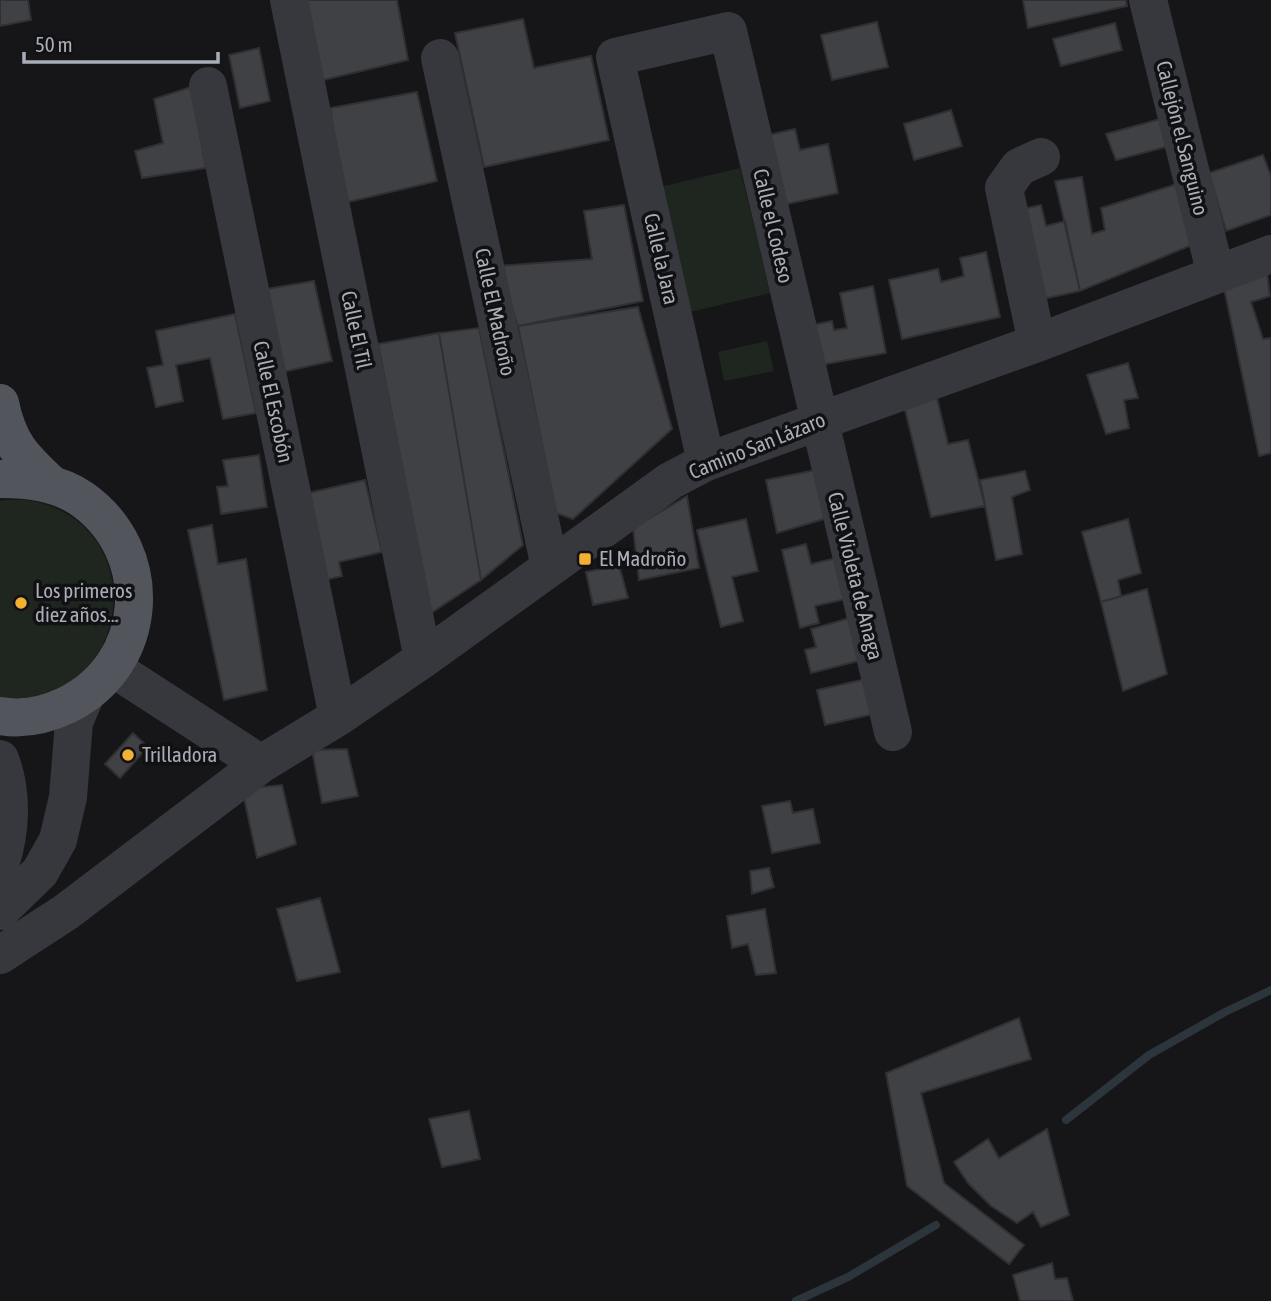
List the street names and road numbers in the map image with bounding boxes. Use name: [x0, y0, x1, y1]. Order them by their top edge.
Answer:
street label: Callejón el Sanguino: [1152, 58, 1214, 217]
street label: Calle el Codeso: [749, 166, 799, 285]
street label: Calle la Jara: [640, 211, 684, 307]
street label: Calle El Madroño: [471, 246, 521, 378]
street label: Calle El Til: [337, 289, 377, 371]
street label: Calle El Escobón: [249, 339, 299, 465]
street label: Camino San Lázaro: [685, 407, 828, 483]
street label: Calle Violeta de Anaga: [824, 489, 888, 662]

